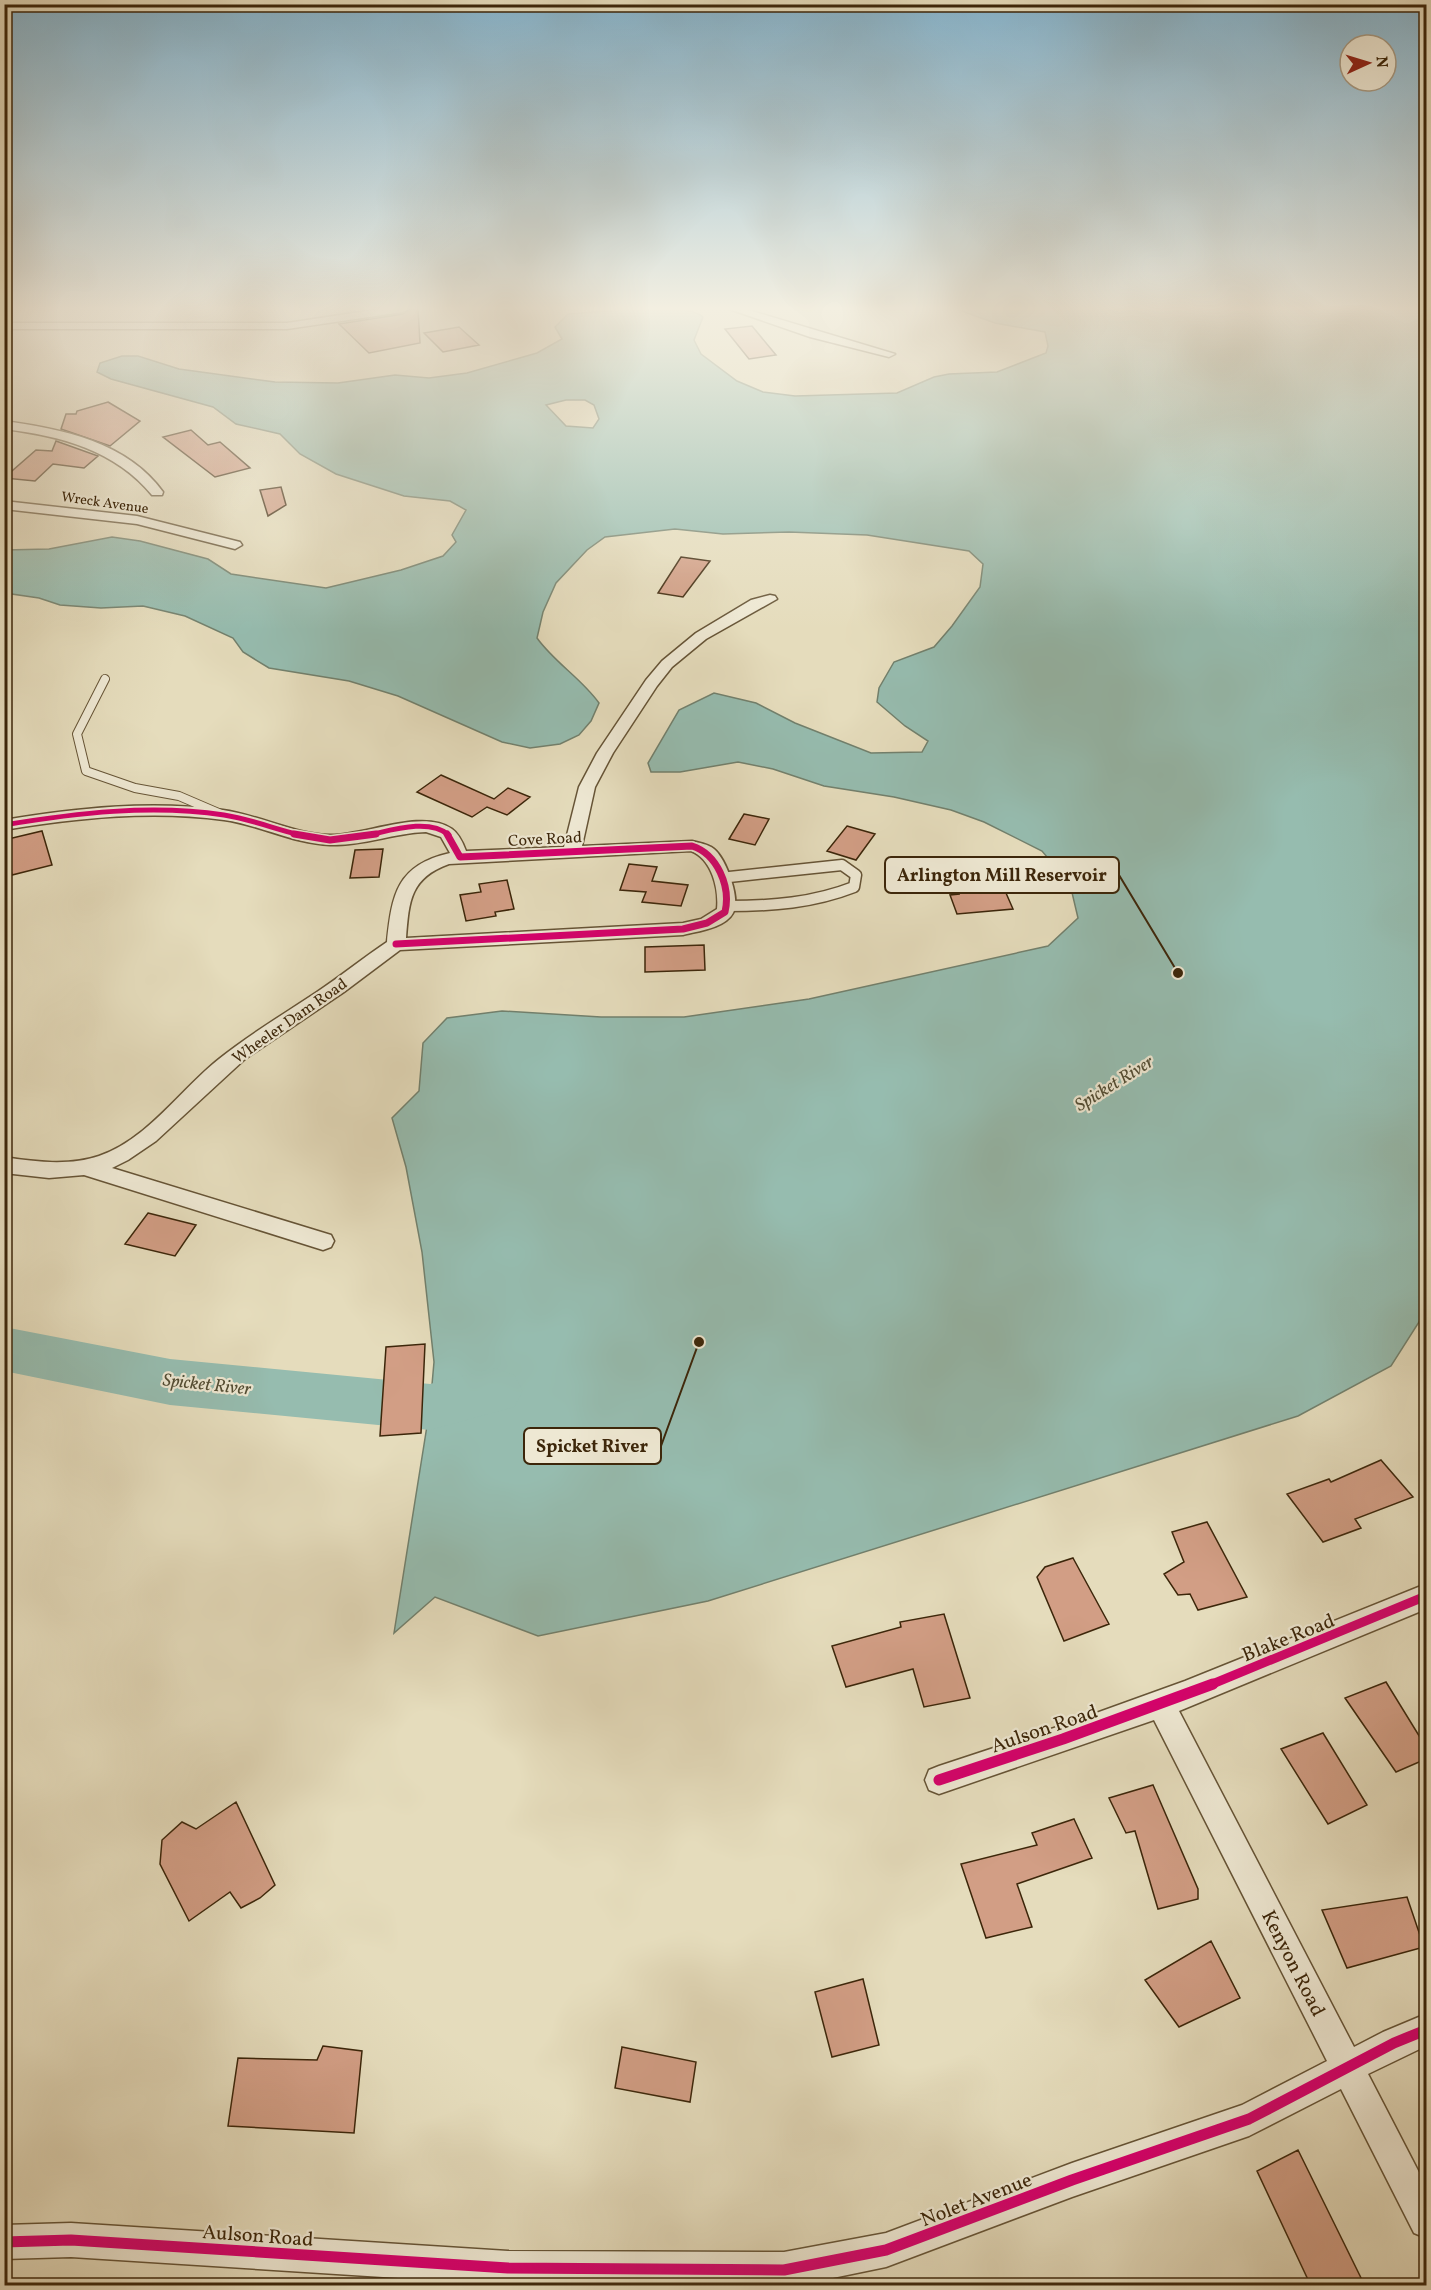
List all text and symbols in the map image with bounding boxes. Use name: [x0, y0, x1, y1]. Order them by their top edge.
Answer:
north arrow: [1338, 33, 1398, 93]
text: N: [1370, 56, 1392, 69]
street label: Wreck Avenue: [60, 488, 150, 519]
street label: Cove Road: [508, 827, 583, 853]
callout: Arlington Mill Reservoir: [885, 857, 1119, 893]
text: Arlington Mill Reservoir: [897, 864, 1107, 889]
street label: Wheeler Dam Road: [228, 974, 352, 1070]
water label: Spicket River: [1071, 1050, 1159, 1118]
water label: Spicket River: [161, 1368, 253, 1403]
callout: Spicket River: [524, 1428, 661, 1464]
text: Spicket River: [536, 1435, 649, 1460]
street label: Blake Road: [1238, 1608, 1339, 1670]
street label: Aulson Road: [987, 1699, 1102, 1761]
street label: Kenyon Road: [1253, 1906, 1331, 2022]
street label: Nolet Avenue: [917, 2167, 1036, 2235]
street label: Aulson Road: [201, 2219, 314, 2255]

